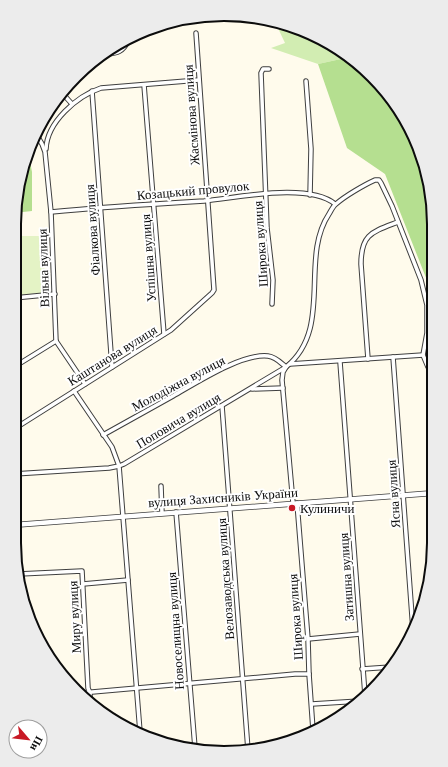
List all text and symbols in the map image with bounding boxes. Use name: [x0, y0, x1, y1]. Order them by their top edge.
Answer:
street label: Жасмінова вулиця: [180, 64, 203, 166]
street label: Козацький провулок: [136, 178, 250, 203]
street label: Фіалкова вулиця: [82, 184, 103, 276]
street label: Широка вулиця: [250, 200, 271, 287]
street label: Успішна вулиця: [138, 214, 159, 302]
street label: Вільна вулиця: [35, 228, 52, 308]
street label: Каштанова вулиця: [65, 322, 160, 389]
street label: Молодіжна вулиця: [129, 353, 227, 414]
street label: Поповича вулиця: [133, 389, 223, 452]
street label: Ясна вулиця: [384, 459, 403, 529]
street label: вулиця Захисників України: [148, 485, 298, 510]
place label: Кулиничи: [300, 501, 355, 516]
marker: Кулиничи: [287, 503, 297, 513]
street label: Велозаводська вулиця: [214, 518, 237, 640]
street label: Затишна вулиця: [336, 532, 357, 622]
street label: Новоселищна вулиця: [164, 572, 187, 690]
street label: Широка вулиця: [285, 573, 306, 660]
street label: Миру вулиця: [65, 580, 84, 654]
north arrow: [8, 719, 48, 759]
text: Пн: [28, 734, 46, 754]

